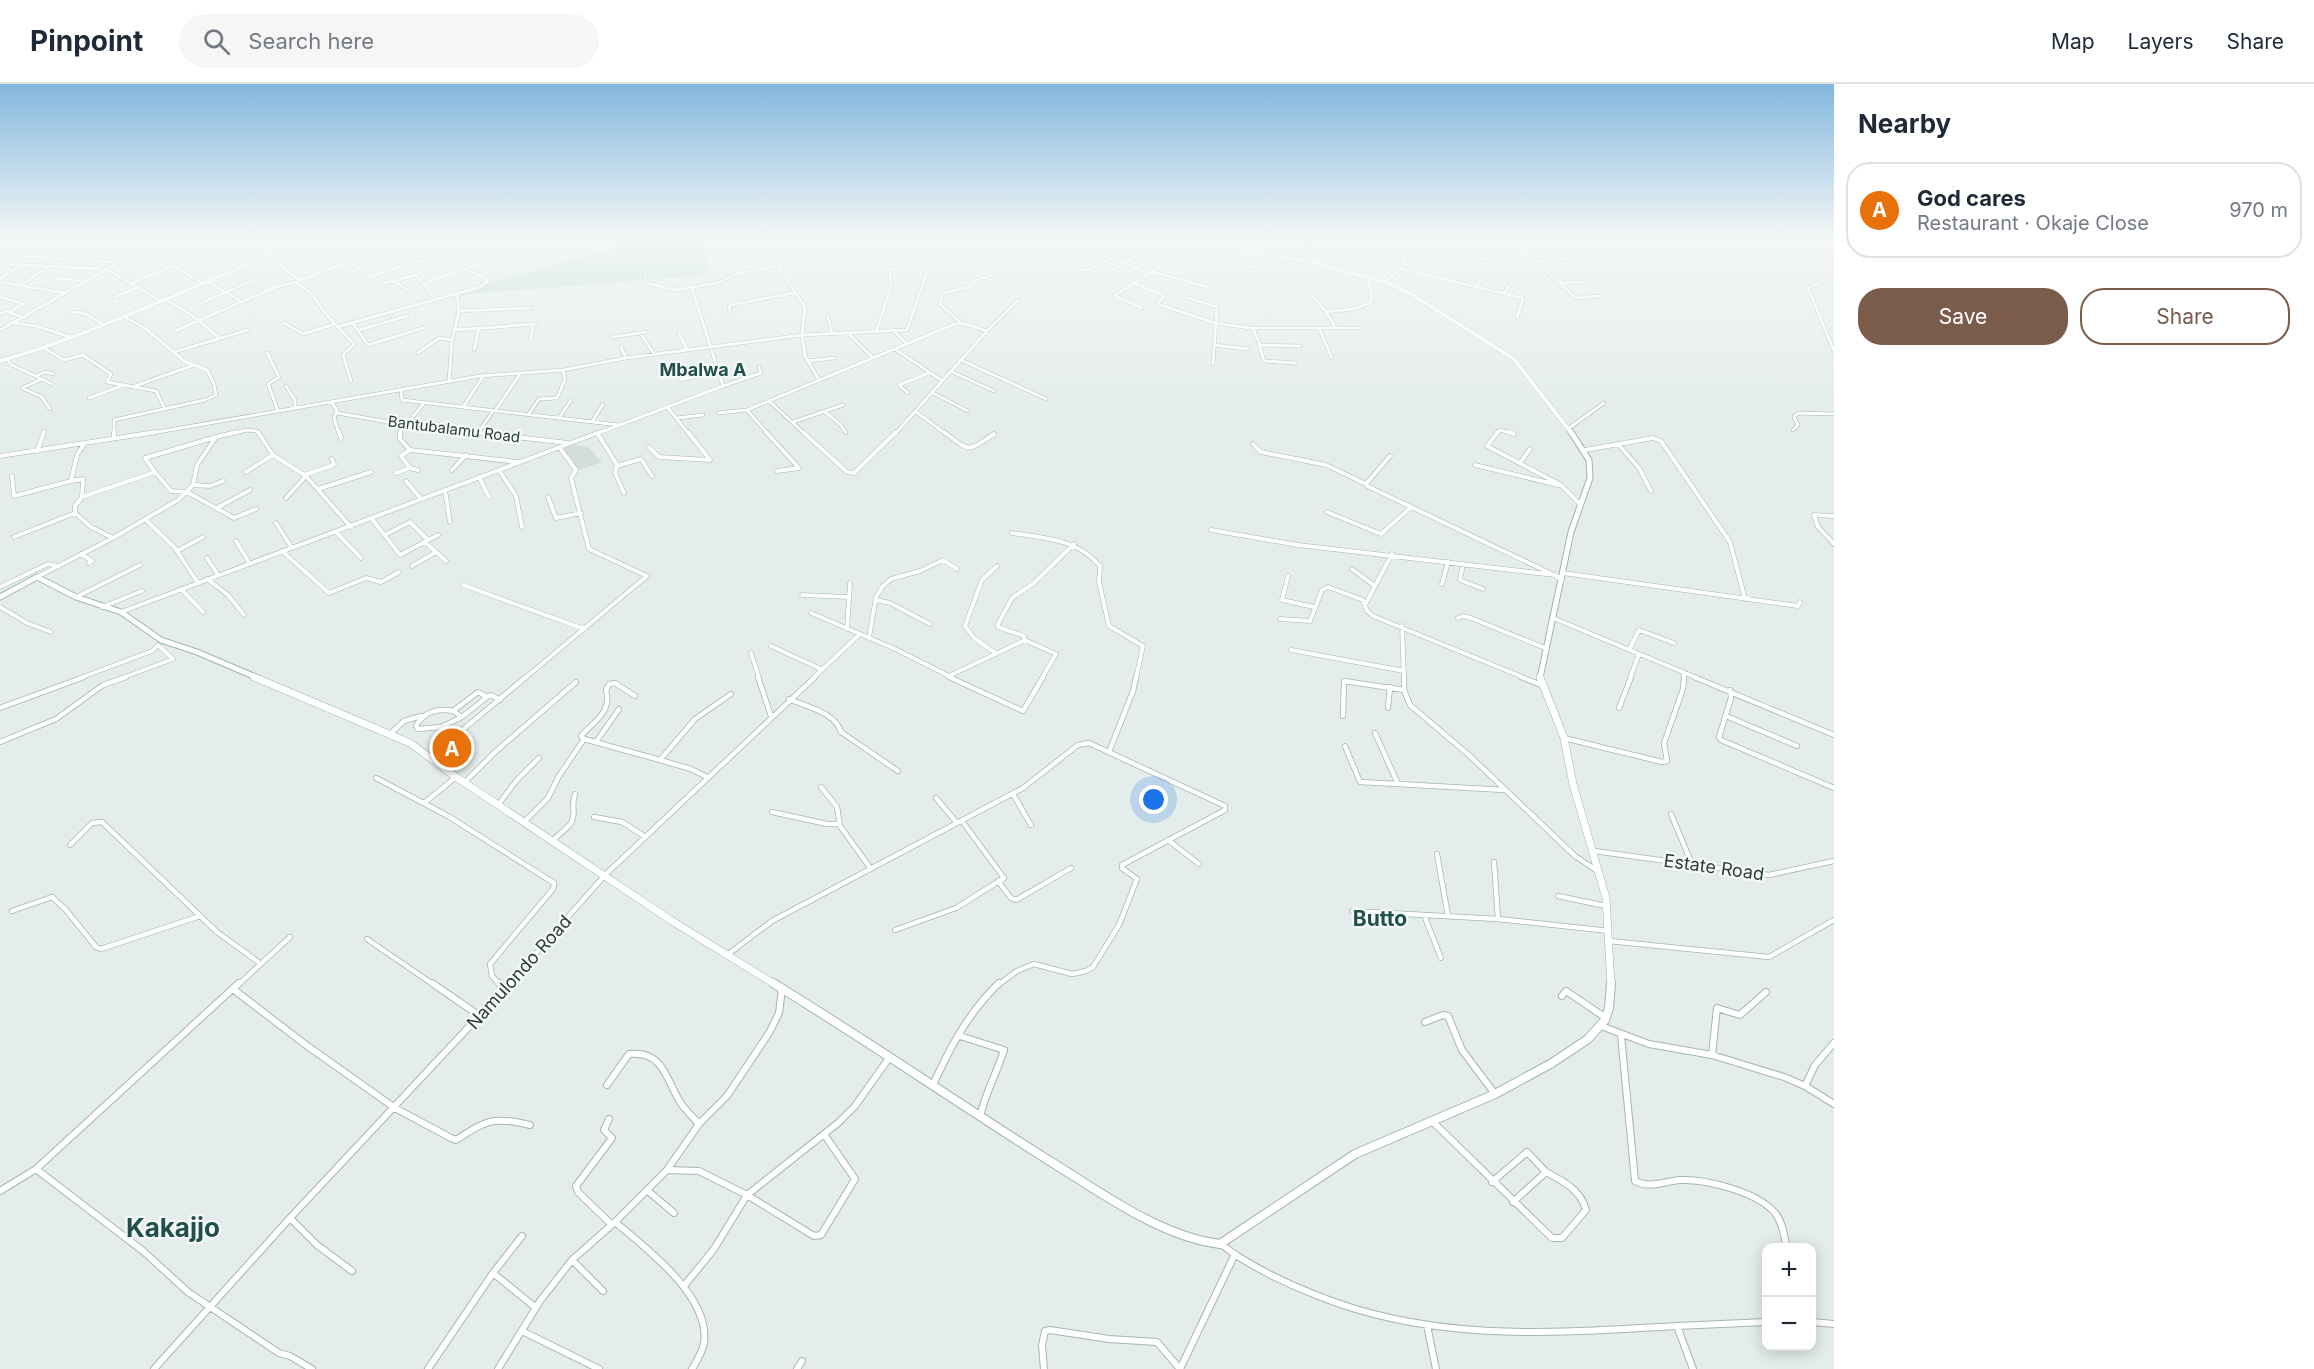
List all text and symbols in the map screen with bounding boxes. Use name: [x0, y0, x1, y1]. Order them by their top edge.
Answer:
search box: [179, 14, 599, 68]
text: Pinpoint: [30, 24, 143, 58]
icon: search: [200, 25, 233, 58]
text: Search here: [248, 28, 374, 54]
text: Map: [2051, 29, 2095, 54]
text: Layers: [2128, 29, 2194, 54]
text: Share: [2227, 29, 2284, 54]
text: Nearby: [1858, 108, 1951, 139]
text: God cares: [1917, 185, 2026, 211]
text: A: [1872, 198, 1887, 222]
text: 970 m: [2229, 198, 2288, 222]
text: Restaurant · Okaje Close: [1917, 211, 2149, 235]
button: Save: [1858, 288, 2068, 345]
button: Share: [2080, 288, 2290, 345]
district label: Mbalwa A: [659, 359, 747, 380]
street label: Bantubalamu Road: [387, 411, 521, 447]
pin: A: [432, 726, 472, 770]
your location: [1139, 785, 1168, 814]
street label: Estate Road: [1662, 850, 1766, 884]
district label: Butto: [1353, 906, 1407, 931]
street label: Namulondo Road: [462, 911, 576, 1033]
district label: Kakajjo: [126, 1212, 220, 1243]
map controls: [1762, 1243, 1816, 1351]
button: +: [1762, 1243, 1816, 1297]
button: −: [1762, 1297, 1816, 1351]

